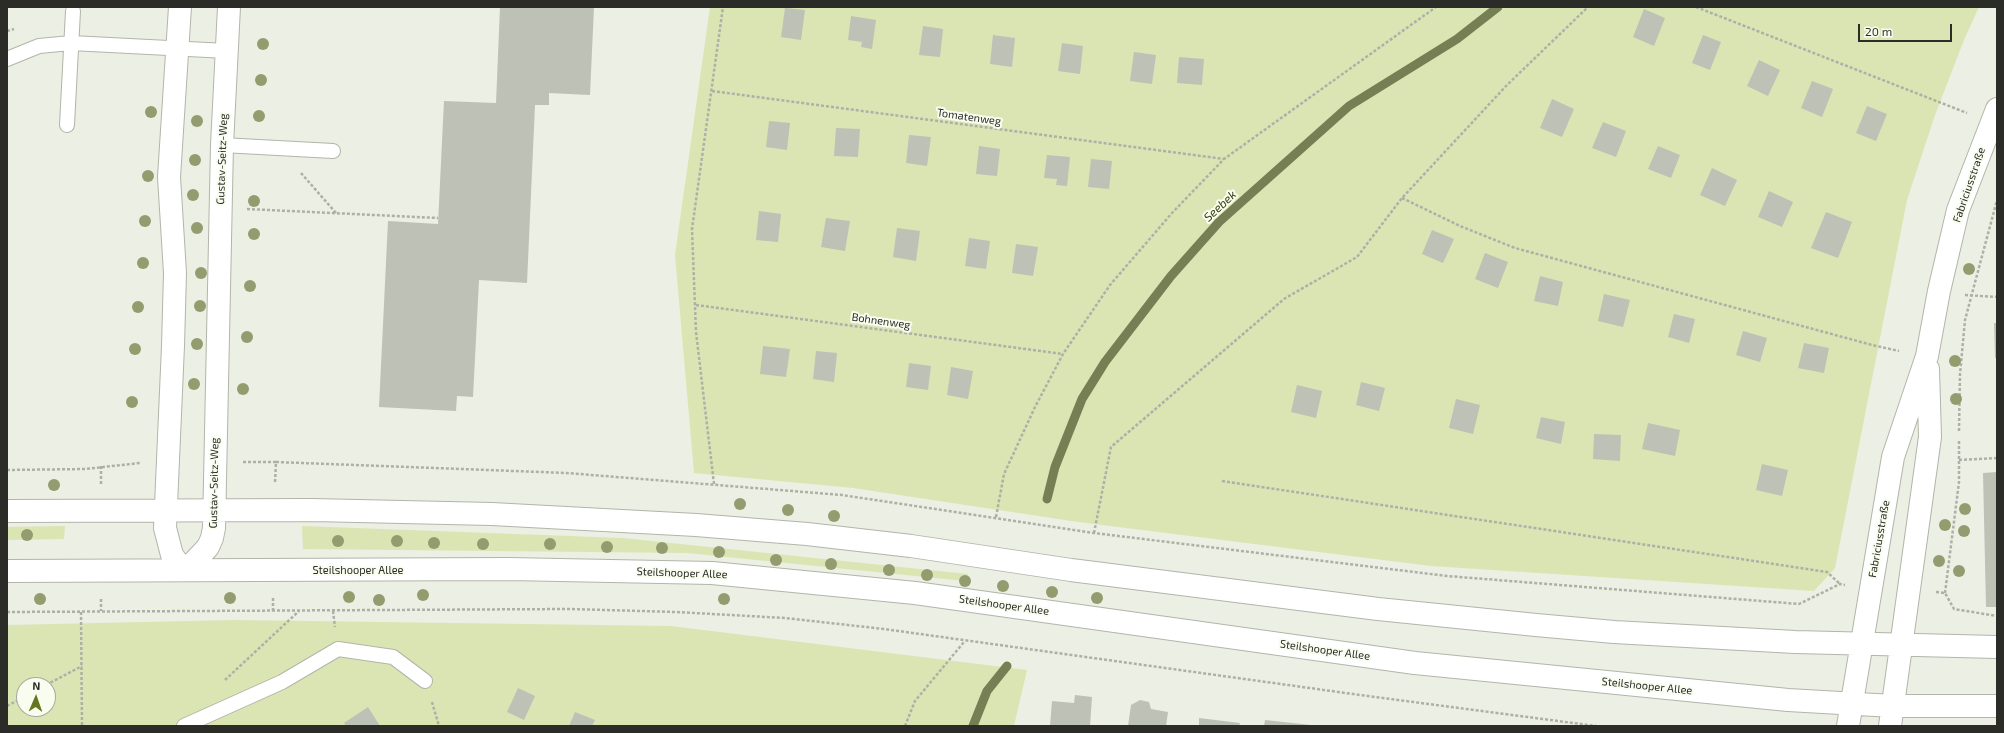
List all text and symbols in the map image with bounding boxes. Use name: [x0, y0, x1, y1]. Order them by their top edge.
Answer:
scale bar: [1860, 16, 1954, 42]
text: 20 m: [1865, 24, 1892, 38]
street label: Tomatenweg: [936, 106, 1002, 128]
street label: Gustav-Seitz-Weg: [214, 113, 230, 205]
street label: Fabriciusstraße: [1950, 146, 1988, 224]
water label: Seebek: [1201, 187, 1239, 225]
street label: Bohnenweg: [851, 310, 911, 332]
street label: Gustav-Seitz-Weg: [207, 437, 221, 529]
street label: Fabriciusstraße: [1866, 499, 1892, 579]
street label: Steilshooper Allee: [312, 563, 404, 577]
street label: Steilshooper Allee: [636, 565, 728, 581]
street label: Steilshooper Allee: [958, 592, 1050, 618]
street label: Steilshooper Allee: [1279, 637, 1371, 663]
street label: Steilshooper Allee: [1601, 675, 1693, 697]
north arrow: [16, 677, 56, 717]
text: N: [32, 679, 41, 692]

